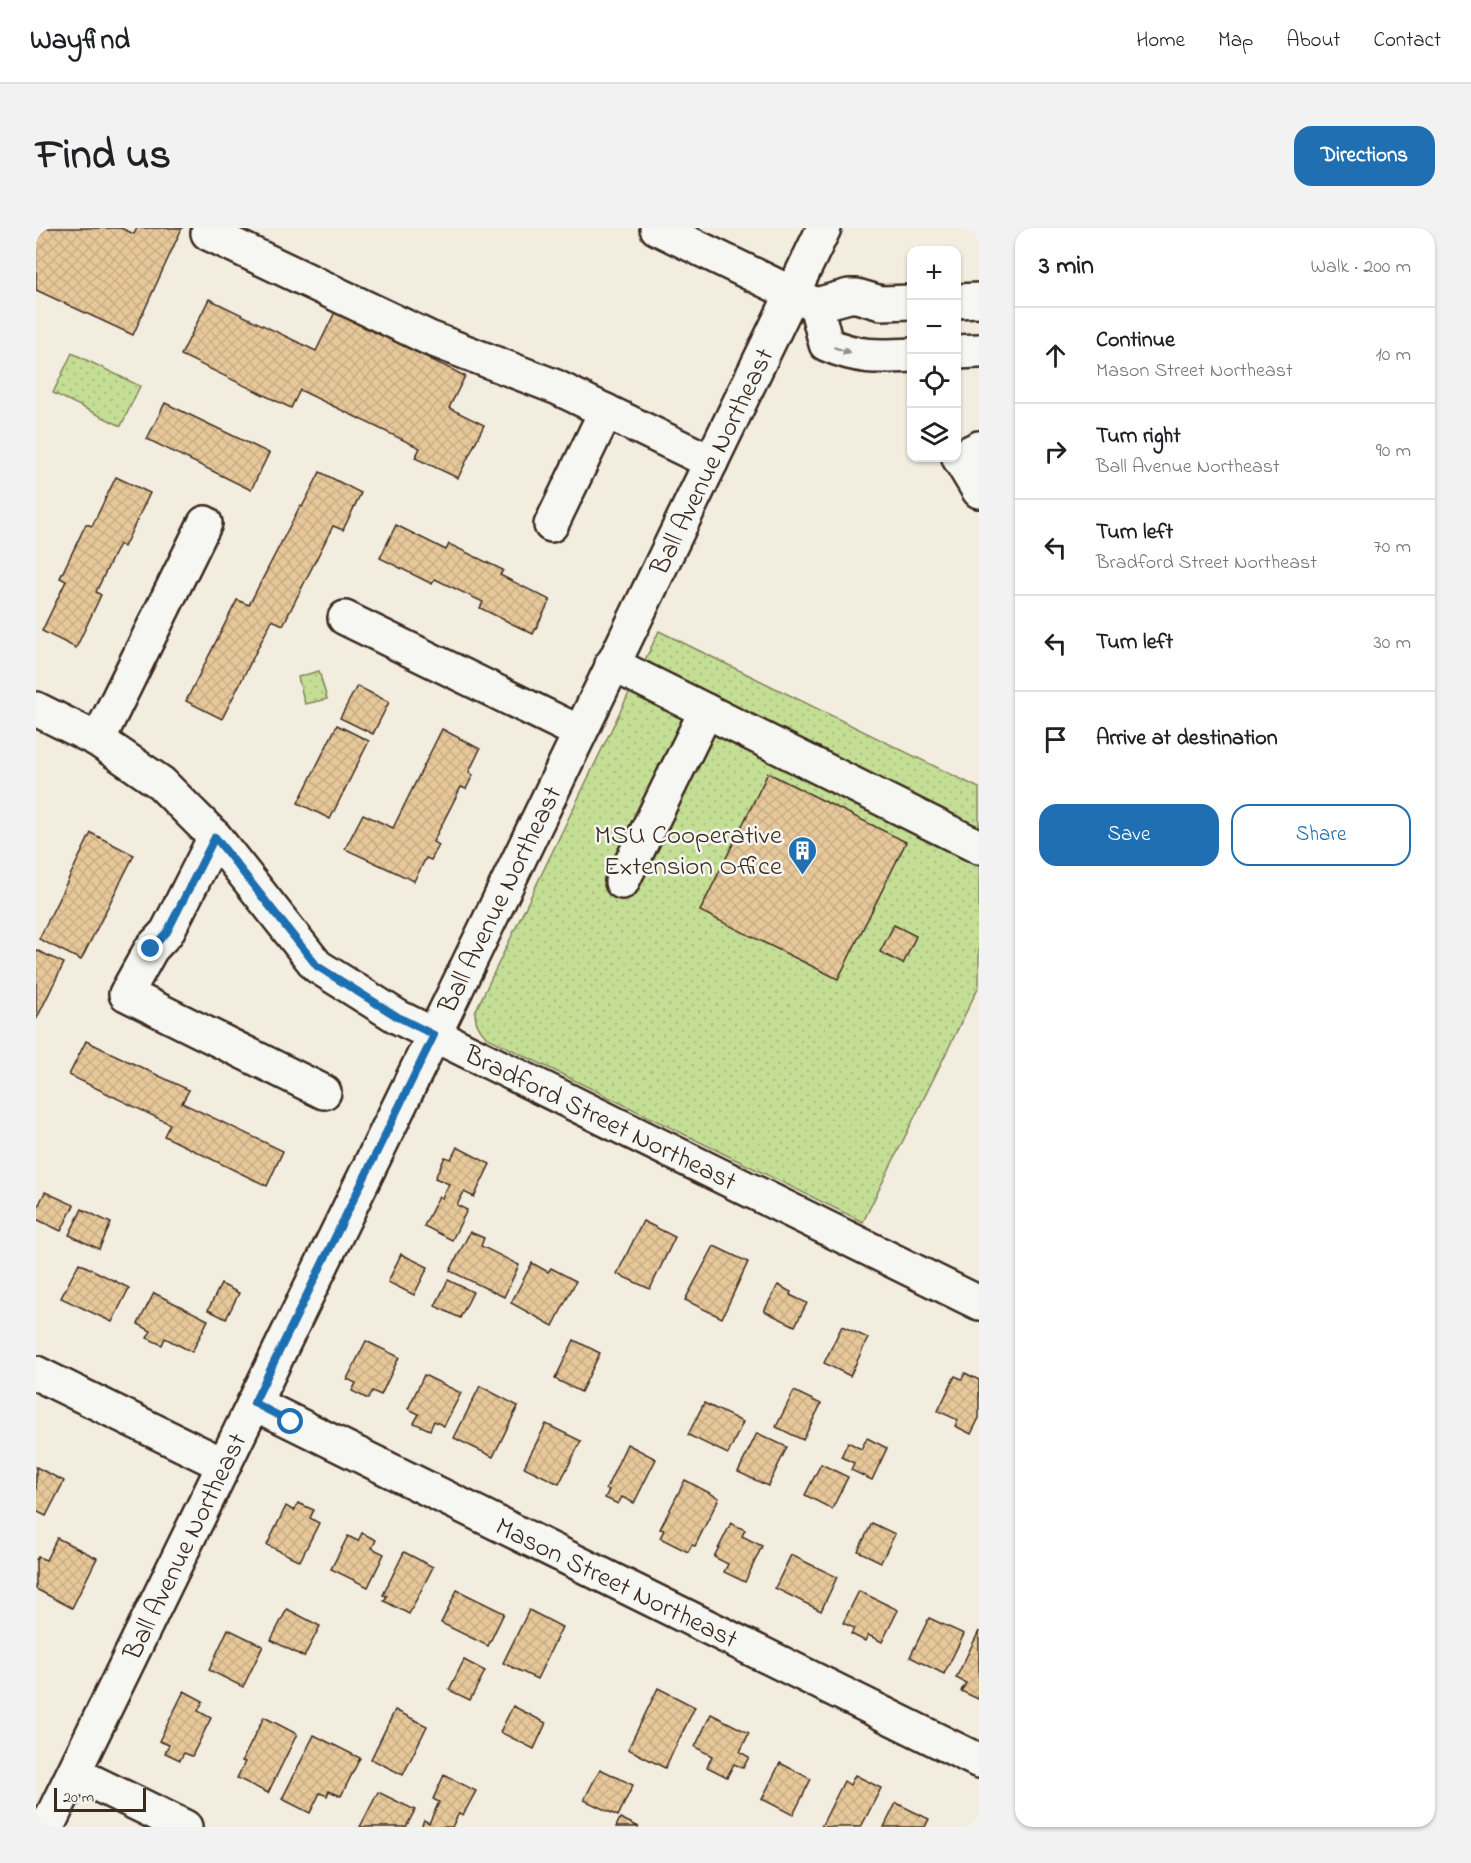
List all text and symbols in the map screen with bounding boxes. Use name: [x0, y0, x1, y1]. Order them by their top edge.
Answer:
text: Wayfind: [30, 21, 130, 62]
text: Home: [1136, 26, 1185, 56]
text: Map: [1218, 26, 1253, 56]
text: About: [1286, 26, 1340, 56]
text: Contact: [1373, 26, 1441, 56]
text: Find us: [36, 126, 171, 187]
button: Directions: [1294, 126, 1435, 186]
map controls: [907, 246, 961, 462]
button: +: [907, 246, 961, 300]
text: 3 min: [1039, 248, 1094, 286]
text: Walk · 200 m: [1311, 253, 1411, 282]
button: −: [907, 300, 961, 354]
text: Continue: [1096, 325, 1175, 357]
icon: ahead: [1039, 339, 1072, 372]
text: 10 m: [1375, 341, 1411, 370]
street label: Ball Avenue Northeast: [641, 342, 785, 583]
one-way arrow: [833, 346, 851, 356]
button: locate: [907, 354, 961, 408]
text: Mason Street Northeast: [1096, 357, 1293, 386]
button: layers: [907, 408, 961, 462]
text: Turn right: [1096, 421, 1181, 453]
icon: right: [1039, 435, 1072, 468]
text: 90 m: [1376, 437, 1411, 466]
text: Ball Avenue Northeast: [1096, 453, 1280, 482]
text: Turn left: [1096, 517, 1173, 549]
icon: left: [1039, 531, 1072, 564]
text: 70 m: [1374, 533, 1411, 562]
text: Bradford Street Northeast: [1096, 549, 1317, 578]
icon: left: [1039, 627, 1072, 660]
text: Turn left: [1096, 627, 1173, 659]
text: 30 m: [1374, 629, 1411, 658]
icon: arrive: [1039, 723, 1072, 756]
text: Arrive at destination: [1096, 723, 1278, 755]
street label: Ball Avenue Northeast: [429, 780, 573, 1021]
button: Save: [1039, 804, 1219, 866]
button: Share: [1231, 804, 1411, 866]
place label: MSU Cooperative Extension Office: [595, 817, 783, 887]
building icon: MSU Cooperative Extension Office: [787, 834, 819, 876]
route end: [137, 935, 163, 961]
street label: Bradford Street Northeast: [456, 1036, 743, 1202]
route start: [277, 1408, 303, 1434]
street label: Ball Avenue Northeast: [114, 1427, 258, 1668]
street label: Mason Street Northeast: [488, 1508, 744, 1660]
scale bar: [54, 1785, 146, 1812]
text: 20 m: [63, 1786, 94, 1810]

